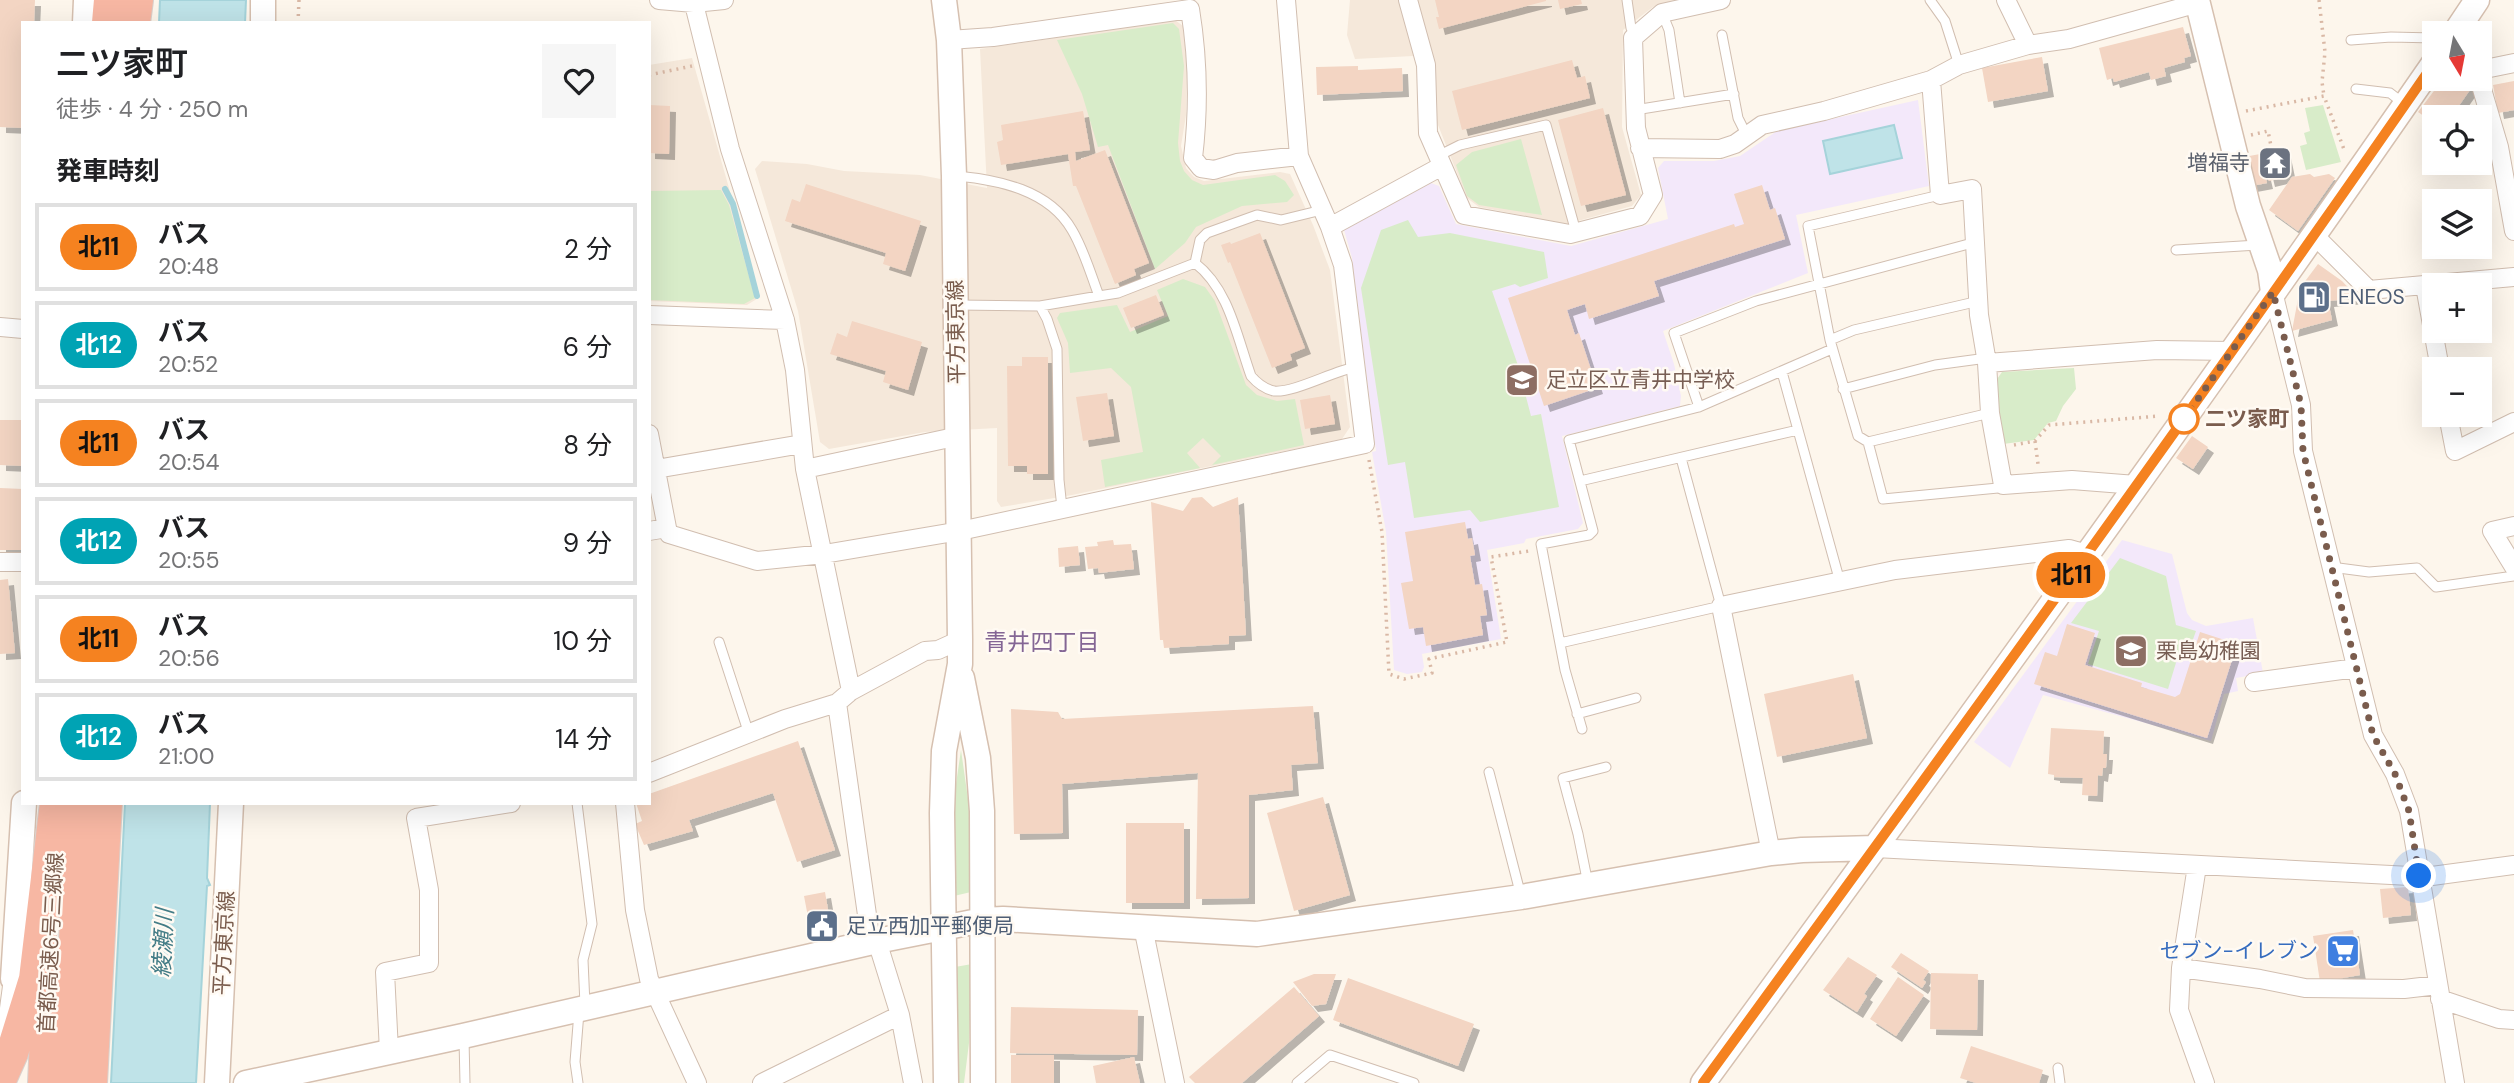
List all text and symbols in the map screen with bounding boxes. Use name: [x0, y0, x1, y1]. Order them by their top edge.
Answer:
north arrow: [2422, 21, 2492, 91]
map controls: [2422, 21, 2492, 427]
text: 二ツ家町: [56, 42, 188, 85]
button: heart: [542, 44, 616, 118]
text: 徒歩 · 4 分 · 250 m: [56, 94, 248, 124]
button: locate: [2422, 105, 2492, 175]
temple icon: 増福寺: [2256, 144, 2294, 182]
place label: 増福寺: [2187, 149, 2250, 177]
text: 発車時刻: [56, 154, 160, 188]
button: layers: [2422, 189, 2492, 259]
text: バス: [158, 217, 210, 251]
text: 北11: [78, 231, 119, 262]
text: 2 分: [564, 232, 612, 266]
text: 20:48: [158, 251, 219, 281]
button: +: [2422, 273, 2492, 343]
fuel station icon: ENEOS: [2295, 278, 2333, 316]
street label: 平方東京線: [941, 279, 971, 385]
place label: ENEOS: [2338, 283, 2405, 311]
text: バス: [158, 315, 210, 349]
text: 北12: [75, 329, 122, 360]
text: 6 分: [563, 330, 612, 364]
text: 20:52: [158, 349, 218, 379]
button: −: [2422, 357, 2492, 427]
school or university icon: 足立区立青井中学校: [1503, 361, 1541, 399]
place label: 足立区立青井中学校: [1546, 366, 1735, 394]
marker: 二ツ家町: [2169, 404, 2199, 434]
place label: 二ツ家町: [2205, 405, 2289, 433]
text: バス: [158, 413, 210, 447]
text: 北11: [78, 427, 119, 458]
text: 8 分: [563, 428, 612, 462]
text: 20:54: [158, 447, 219, 477]
text: バス: [158, 511, 210, 545]
text: 北12: [75, 525, 122, 556]
text: 9 分: [563, 526, 612, 560]
text: 20:55: [158, 545, 219, 575]
line badge: 北11: [2031, 552, 2111, 598]
text: 北11: [2050, 559, 2092, 590]
text: バス: [158, 609, 210, 643]
text: 北11: [78, 623, 119, 654]
text: 10 分: [553, 624, 612, 658]
district label: 青井四丁目: [985, 627, 1100, 657]
school or university icon: 栗島幼稚園: [2112, 632, 2150, 670]
place label: 栗島幼稚園: [2156, 637, 2261, 665]
text: 20:56: [158, 643, 220, 673]
text: バス: [158, 707, 210, 741]
text: 北12: [75, 721, 122, 752]
text: 14 分: [555, 722, 612, 756]
text: 21:00: [158, 741, 215, 771]
street label: 首都高速6号三郷線: [32, 852, 70, 1034]
your location: [2401, 858, 2436, 893]
street label: 平方東京線: [207, 890, 241, 996]
water label: 綾瀬川: [146, 905, 180, 978]
public building icon: 足立西加平郵便局: [803, 907, 841, 945]
place label: 足立西加平郵便局: [846, 912, 1014, 940]
supermarket icon: セブン-イレブン: [2324, 932, 2362, 970]
place label: セブン-イレブン: [2160, 937, 2318, 965]

